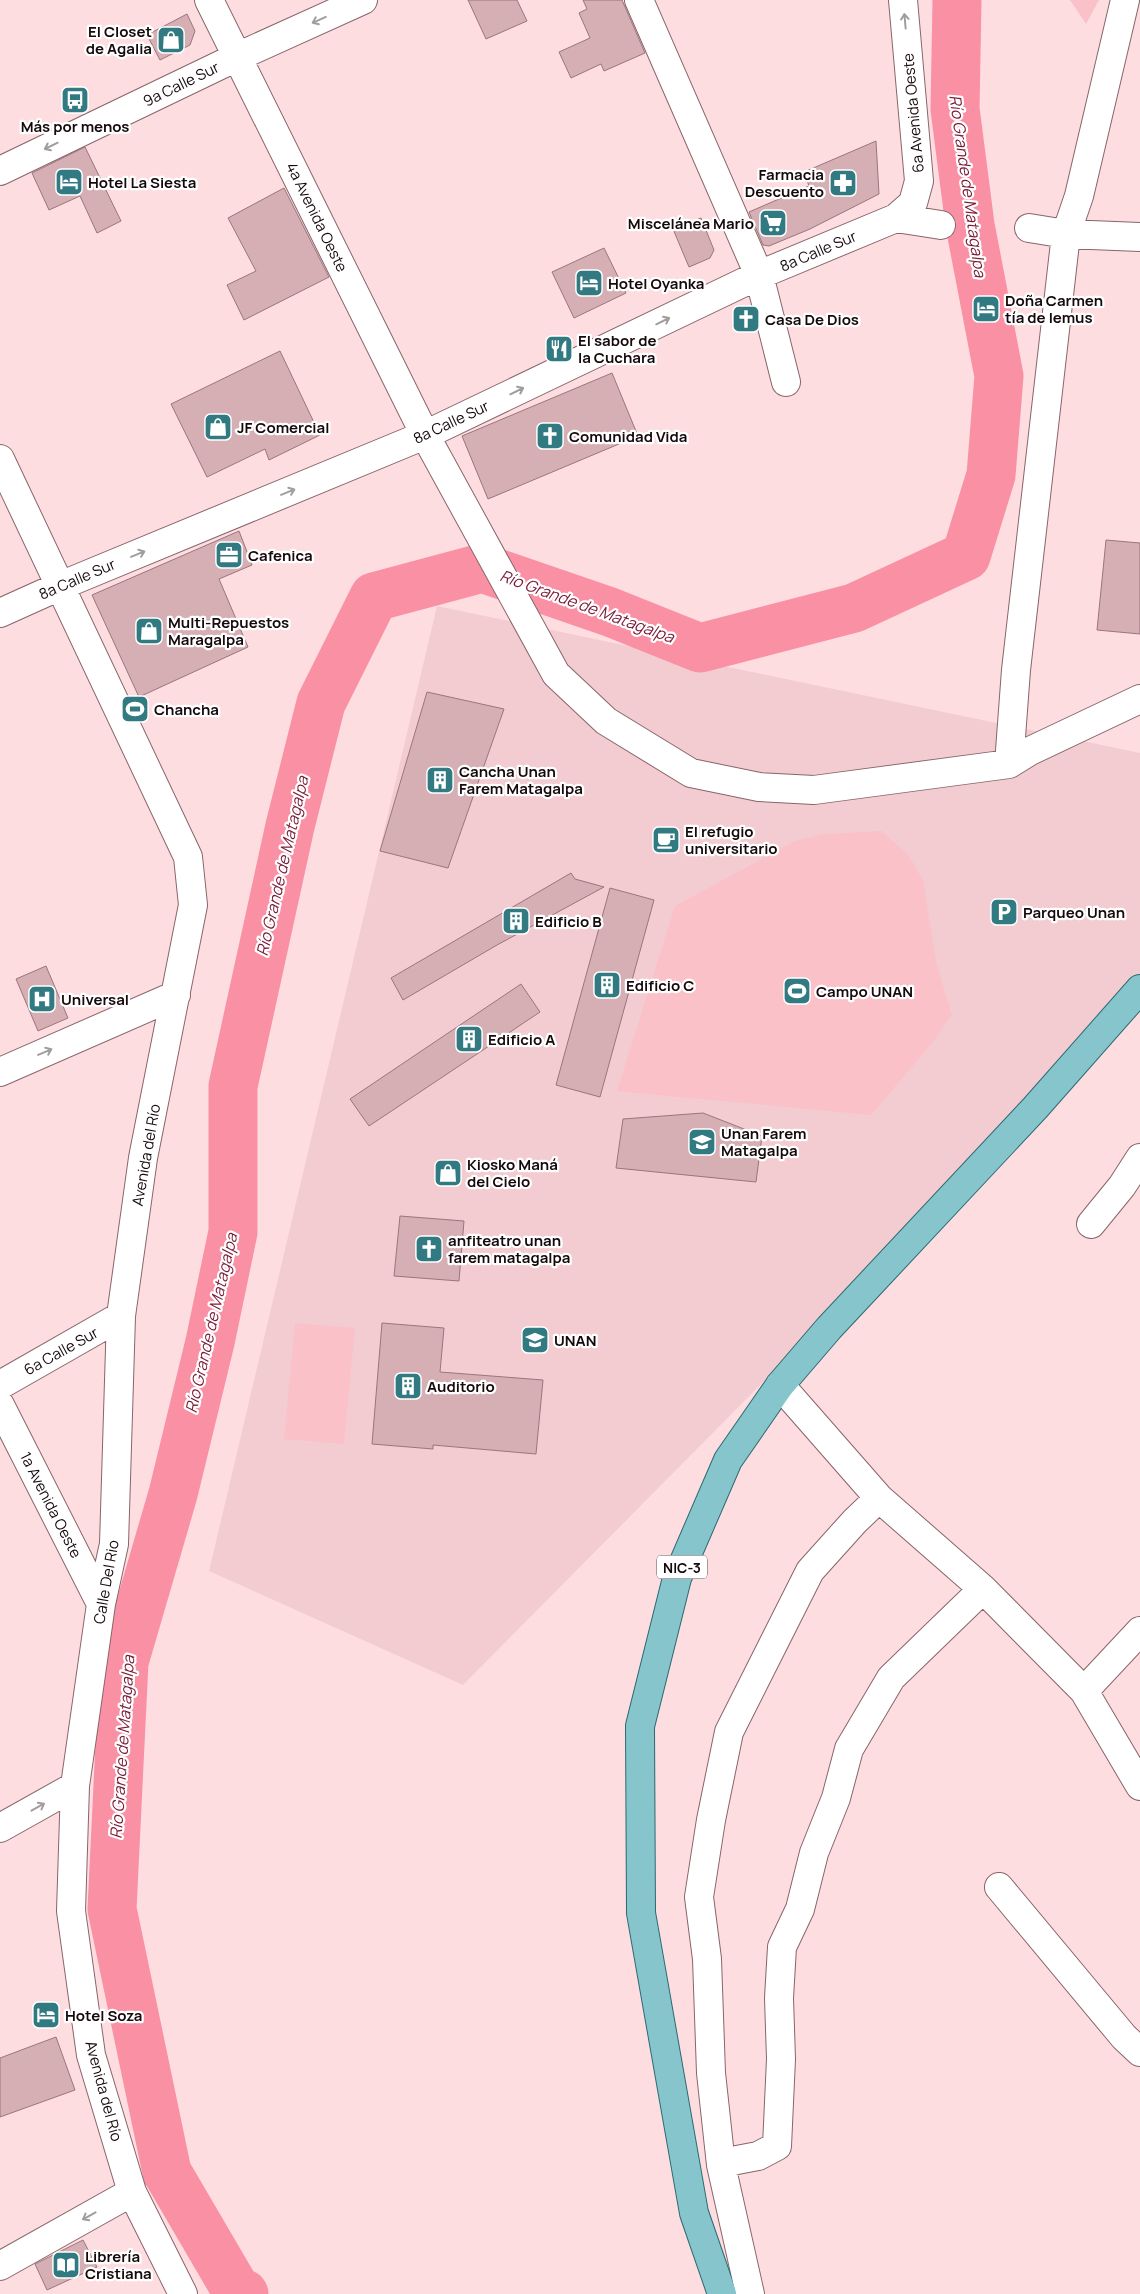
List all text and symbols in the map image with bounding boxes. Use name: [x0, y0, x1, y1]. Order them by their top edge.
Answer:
one-way arrow: [900, 14, 910, 30]
one-way arrow: [312, 16, 327, 26]
place label: El Closet de Agalia: [86, 21, 152, 59]
shop icon: El Closet de Agalia: [156, 25, 186, 55]
street label: 6a Avenida Oeste: [897, 52, 929, 174]
street label: 9a Calle Sur: [140, 56, 223, 111]
bus stop icon: Más por menos: [60, 85, 90, 115]
water label: Río Grande de Matagalpa: [944, 94, 992, 280]
place label: Más por menos: [21, 116, 129, 137]
one-way arrow: [44, 142, 59, 152]
street label: 4a Avenida Oeste: [281, 159, 353, 276]
place label: Farmacia Descuento: [745, 164, 824, 202]
hotel icon: Hotel La Siesta: [54, 167, 84, 197]
pharmacy icon: Farmacia Descuento: [828, 168, 858, 198]
place label: Hotel La Siesta: [88, 172, 196, 193]
supermarket icon: Miscelánea Mario: [758, 208, 788, 238]
place label: Miscelánea Mario: [628, 213, 754, 234]
street label: 8a Calle Sur: [776, 225, 860, 277]
hotel icon: Hotel Oyanka: [574, 268, 604, 298]
place label: Hotel Oyanka: [608, 273, 704, 294]
place label: Doña Carmen tía de lemus: [1005, 290, 1103, 328]
hotel icon: Doña Carmen tía de lemus: [971, 294, 1001, 324]
church icon: Casa De Dios: [731, 304, 761, 334]
place label: Casa De Dios: [765, 309, 859, 330]
one-way arrow: [656, 316, 671, 326]
place label: El sabor de la Cuchara: [578, 330, 657, 368]
restaurant icon: El sabor de la Cuchara: [544, 334, 574, 364]
one-way arrow: [509, 386, 524, 395]
street label: 8a Calle Sur: [410, 395, 493, 449]
shop icon: JF Comercial: [203, 412, 233, 442]
place label: JF Comercial: [237, 417, 329, 438]
church icon: Comunidad Vida: [535, 421, 565, 451]
place label: Comunidad Vida: [569, 426, 687, 447]
one-way arrow: [280, 486, 295, 496]
office icon: Cafenica: [214, 540, 244, 570]
place label: Cafenica: [248, 545, 313, 566]
one-way arrow: [129, 549, 145, 558]
street label: 8a Calle Sur: [35, 553, 119, 605]
water label: Río Grande de Matagalpa: [497, 564, 678, 648]
place label: Multi-Repuestos Maragalpa: [168, 612, 289, 650]
shop icon: Multi-Repuestos Maragalpa: [134, 616, 164, 646]
sports icon: Chancha: [120, 694, 150, 724]
place label: Chancha: [154, 699, 219, 720]
place label: Cancha Unan Farem Matagalpa: [459, 761, 583, 799]
building icon: Cancha Unan Farem Matagalpa: [425, 765, 455, 795]
water label: Río Grande de Matagalpa: [251, 773, 314, 958]
place label: El refugio universitario: [685, 821, 778, 859]
cafe icon: El refugio universitario: [651, 825, 681, 855]
parking icon: Parqueo Unan: [989, 897, 1019, 927]
place label: Parqueo Unan: [1023, 902, 1125, 923]
building icon: Edificio B: [501, 906, 531, 936]
place label: Edificio B: [535, 911, 602, 932]
building icon: Edificio C: [592, 970, 622, 1000]
place label: Edificio C: [626, 975, 694, 996]
sports icon: Campo UNAN: [782, 976, 812, 1006]
place label: Campo UNAN: [816, 981, 913, 1002]
hospital icon: Universal: [27, 984, 57, 1014]
place label: Universal: [61, 989, 129, 1010]
building icon: Edificio A: [454, 1024, 484, 1054]
place label: Edificio A: [488, 1029, 555, 1050]
one-way arrow: [37, 1047, 52, 1057]
street label: Avenida del Río: [127, 1102, 165, 1208]
place label: Unan Farem Matagalpa: [721, 1123, 807, 1161]
school or university icon: Unan Farem Matagalpa: [687, 1127, 717, 1157]
place label: Kiosko Maná del Cielo: [467, 1154, 558, 1192]
shop icon: Kiosko Maná del Cielo: [433, 1158, 463, 1188]
water label: Río Grande de Matagalpa: [180, 1230, 243, 1415]
place label: anfiteatro unan farem matagalpa: [448, 1230, 570, 1268]
church icon: anfiteatro unan farem matagalpa: [414, 1234, 444, 1264]
street label: 6a Calle Sur: [20, 1322, 102, 1380]
school or university icon: UNAN: [520, 1325, 550, 1355]
place label: UNAN: [554, 1330, 596, 1351]
building icon: Auditorio: [393, 1371, 423, 1401]
place label: Auditorio: [427, 1376, 495, 1397]
street label: 1a Avenida Oeste: [15, 1448, 87, 1562]
street label: Calle Del Rio: [88, 1538, 124, 1626]
road number: NIC-3: [657, 1555, 707, 1578]
water label: Río Grande de Matagalpa: [105, 1654, 139, 1839]
one-way arrow: [30, 1802, 45, 1812]
hotel icon: Hotel Soza: [31, 2000, 61, 2030]
place label: Hotel Soza: [65, 2005, 142, 2026]
street label: Avenida del Río: [80, 2038, 128, 2144]
one-way arrow: [82, 2211, 97, 2221]
place label: Librería Cristiana: [85, 2246, 152, 2284]
library icon: Librería Cristiana: [51, 2250, 81, 2280]

